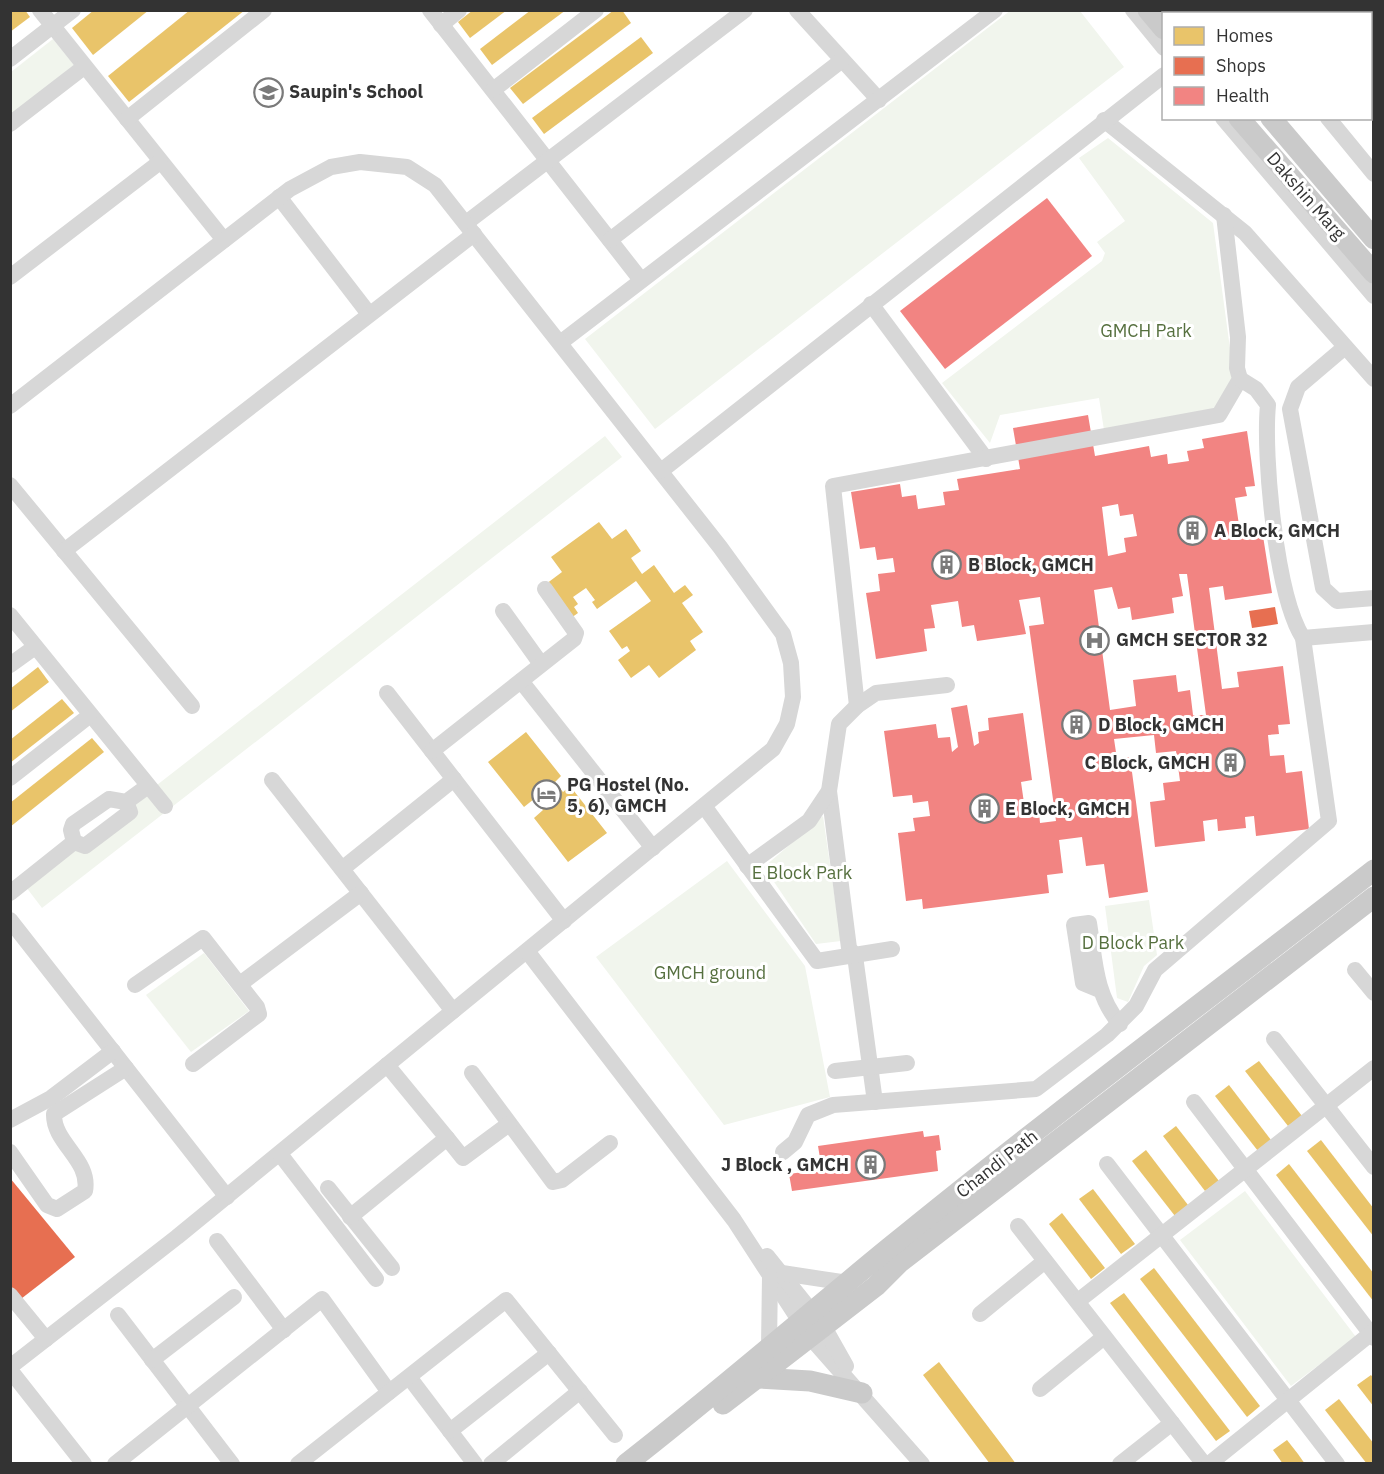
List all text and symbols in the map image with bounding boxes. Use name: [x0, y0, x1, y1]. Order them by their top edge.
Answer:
legend: [1162, 12, 1372, 120]
text: Homes: [1216, 24, 1273, 47]
text: Shops: [1216, 54, 1266, 77]
school or university icon: Saupin's School: [252, 76, 284, 108]
place label: Saupin's School: [289, 80, 423, 103]
text: Health: [1216, 84, 1270, 107]
street label: Dakshin Marg: [1262, 147, 1351, 245]
park label: GMCH Park: [1100, 319, 1192, 342]
building icon: A Block, GMCH: [1177, 515, 1209, 547]
place label: A Block, GMCH: [1214, 519, 1340, 542]
building icon: B Block, GMCH: [931, 549, 963, 581]
place label: B Block, GMCH: [968, 553, 1094, 576]
hospital icon: GMCH SECTOR 32: [1079, 624, 1111, 656]
place label: GMCH SECTOR 32: [1116, 628, 1267, 651]
building icon: D Block, GMCH: [1061, 709, 1093, 741]
place label: D Block, GMCH: [1098, 713, 1224, 736]
building icon: C Block, GMCH: [1215, 747, 1247, 779]
place label: C Block, GMCH: [1084, 751, 1210, 774]
place label: PG Hostel (No. 5, 6), GMCH: [567, 773, 689, 817]
hotel icon: PG Hostel (No. 5, 6), GMCH: [530, 779, 562, 811]
building icon: E Block, GMCH: [968, 793, 1000, 825]
place label: E Block, GMCH: [1005, 797, 1130, 820]
park label: E Block Park: [752, 861, 853, 884]
park label: D Block Park: [1082, 931, 1185, 954]
park label: GMCH ground: [654, 961, 766, 984]
street label: Chandi Path: [951, 1125, 1042, 1203]
building icon: J Block , GMCH: [854, 1149, 886, 1181]
place label: J Block , GMCH: [721, 1153, 849, 1176]

